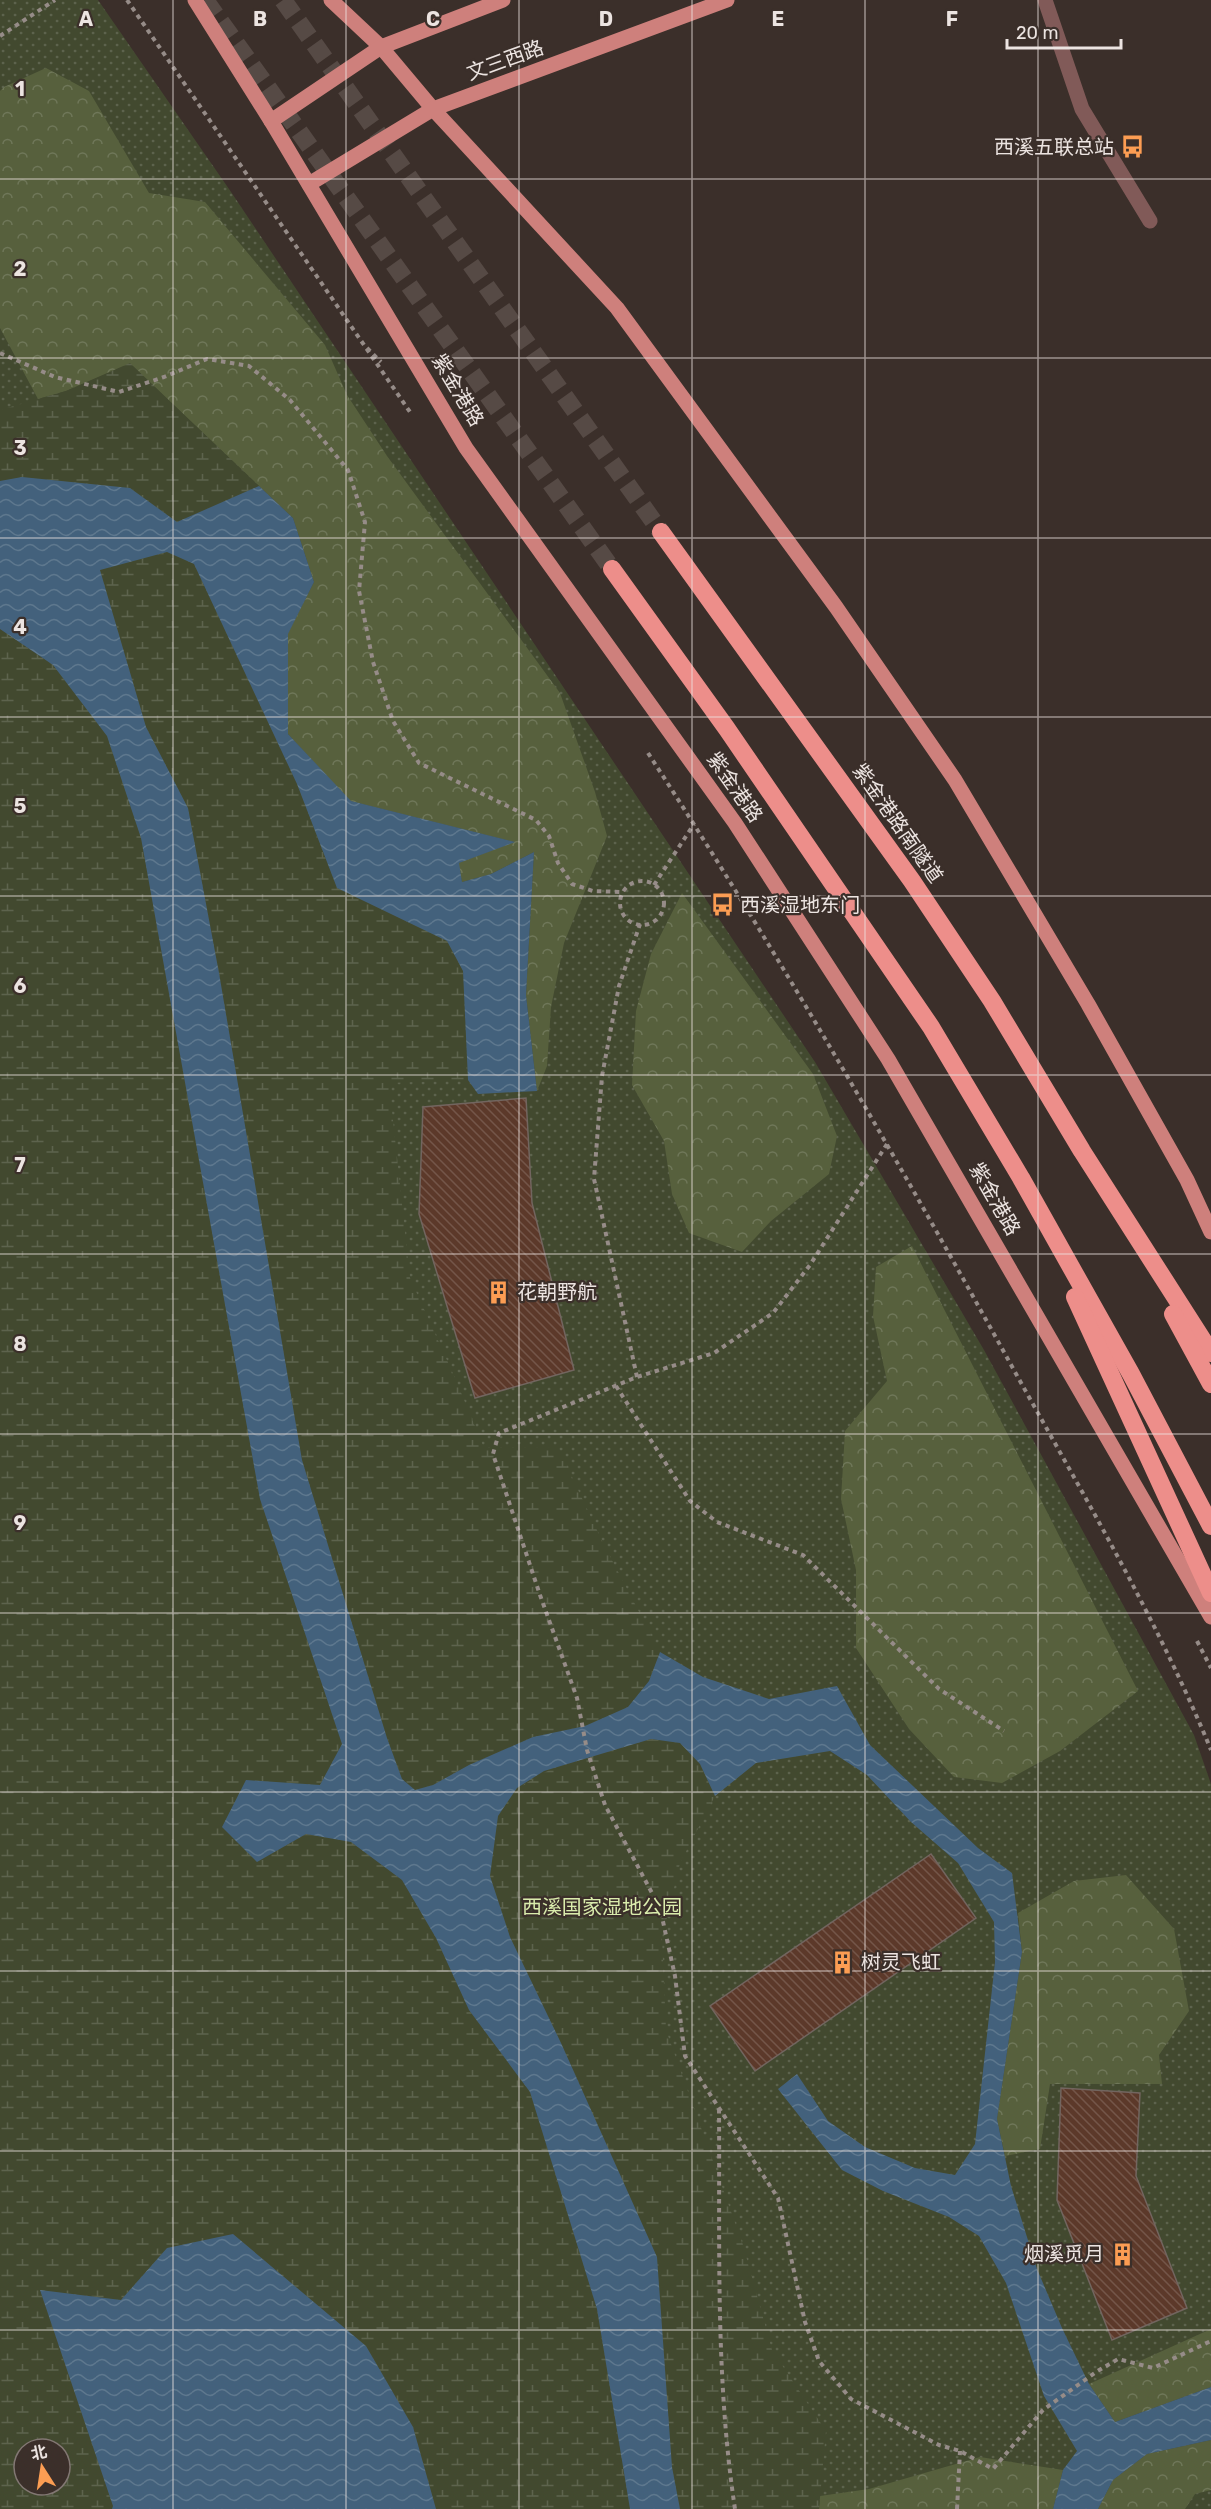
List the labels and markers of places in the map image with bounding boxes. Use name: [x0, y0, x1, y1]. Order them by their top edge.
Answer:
bus stop icon: 西溪五联总站: [1119, 134, 1145, 160]
place label: 西溪五联总站: [994, 135, 1114, 159]
bus stop icon: 西溪湿地东门: [709, 892, 735, 918]
place label: 西溪湿地东门: [740, 893, 860, 917]
building icon: 花朝野航: [486, 1279, 512, 1305]
place label: 花朝野航: [517, 1280, 597, 1304]
building icon: 树灵飞虹: [830, 1949, 856, 1975]
place label: 树灵飞虹: [861, 1950, 941, 1974]
building icon: 烟溪觅月: [1109, 2241, 1135, 2267]
place label: 烟溪觅月: [1024, 2242, 1104, 2266]

